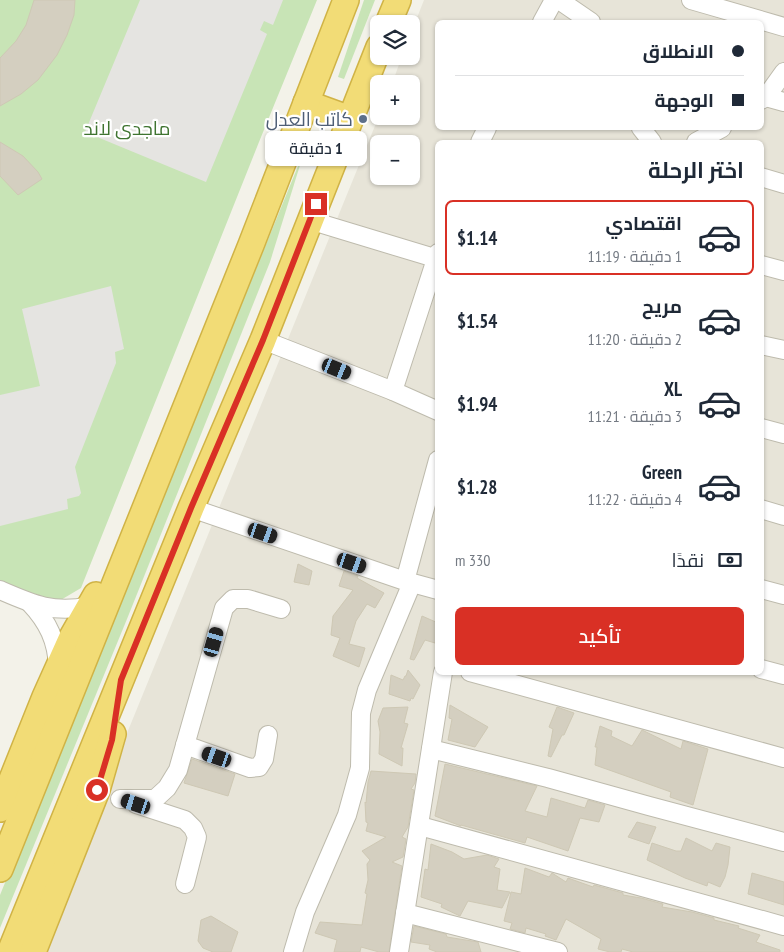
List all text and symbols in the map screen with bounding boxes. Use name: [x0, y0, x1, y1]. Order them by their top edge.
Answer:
map controls: [370, 15, 420, 185]
button: layers: [370, 15, 420, 65]
text: الانطلاق: [643, 39, 714, 63]
button: +: [370, 75, 420, 125]
text: الوجهة: [654, 88, 714, 112]
place label: كاتب العدل: [266, 107, 353, 131]
marker: كاتب العدل: [357, 113, 369, 125]
park label: ماجدی لاند: [83, 116, 171, 140]
callout: 1 دقيقة: [265, 132, 367, 166]
button: −: [370, 135, 420, 185]
text: 1 دقيقة: [289, 138, 343, 158]
text: اختر الرحلة: [648, 156, 744, 184]
route end: [305, 193, 327, 215]
text: اقتصادي: [606, 211, 682, 235]
icon: car: [697, 215, 742, 260]
text: $1.14: [457, 226, 497, 250]
text: 1 دقيقة · 11:19: [587, 246, 682, 266]
text: مريح: [642, 294, 682, 318]
icon: car: [697, 298, 742, 343]
text: $1.54: [457, 309, 497, 333]
text: 2 دقيقة · 11:20: [587, 329, 682, 349]
car: [320, 356, 353, 382]
text: XL: [664, 377, 682, 401]
icon: car: [697, 381, 742, 426]
text: $1.94: [457, 392, 497, 416]
text: 3 دقيقة · 11:21: [587, 406, 682, 426]
text: Green: [642, 460, 682, 484]
icon: car: [697, 464, 742, 509]
text: $1.28: [457, 475, 497, 499]
text: 4 دقيقة · 11:22: [587, 489, 682, 509]
car: [246, 521, 279, 545]
icon: cash: [716, 546, 744, 574]
text: نقدًا: [672, 548, 704, 572]
text: 330 m: [455, 550, 490, 570]
car: [335, 551, 368, 575]
button: تأكيد: [455, 607, 744, 665]
car: [202, 626, 225, 658]
car: [200, 745, 233, 769]
route start: [86, 779, 108, 801]
car: [119, 792, 152, 816]

